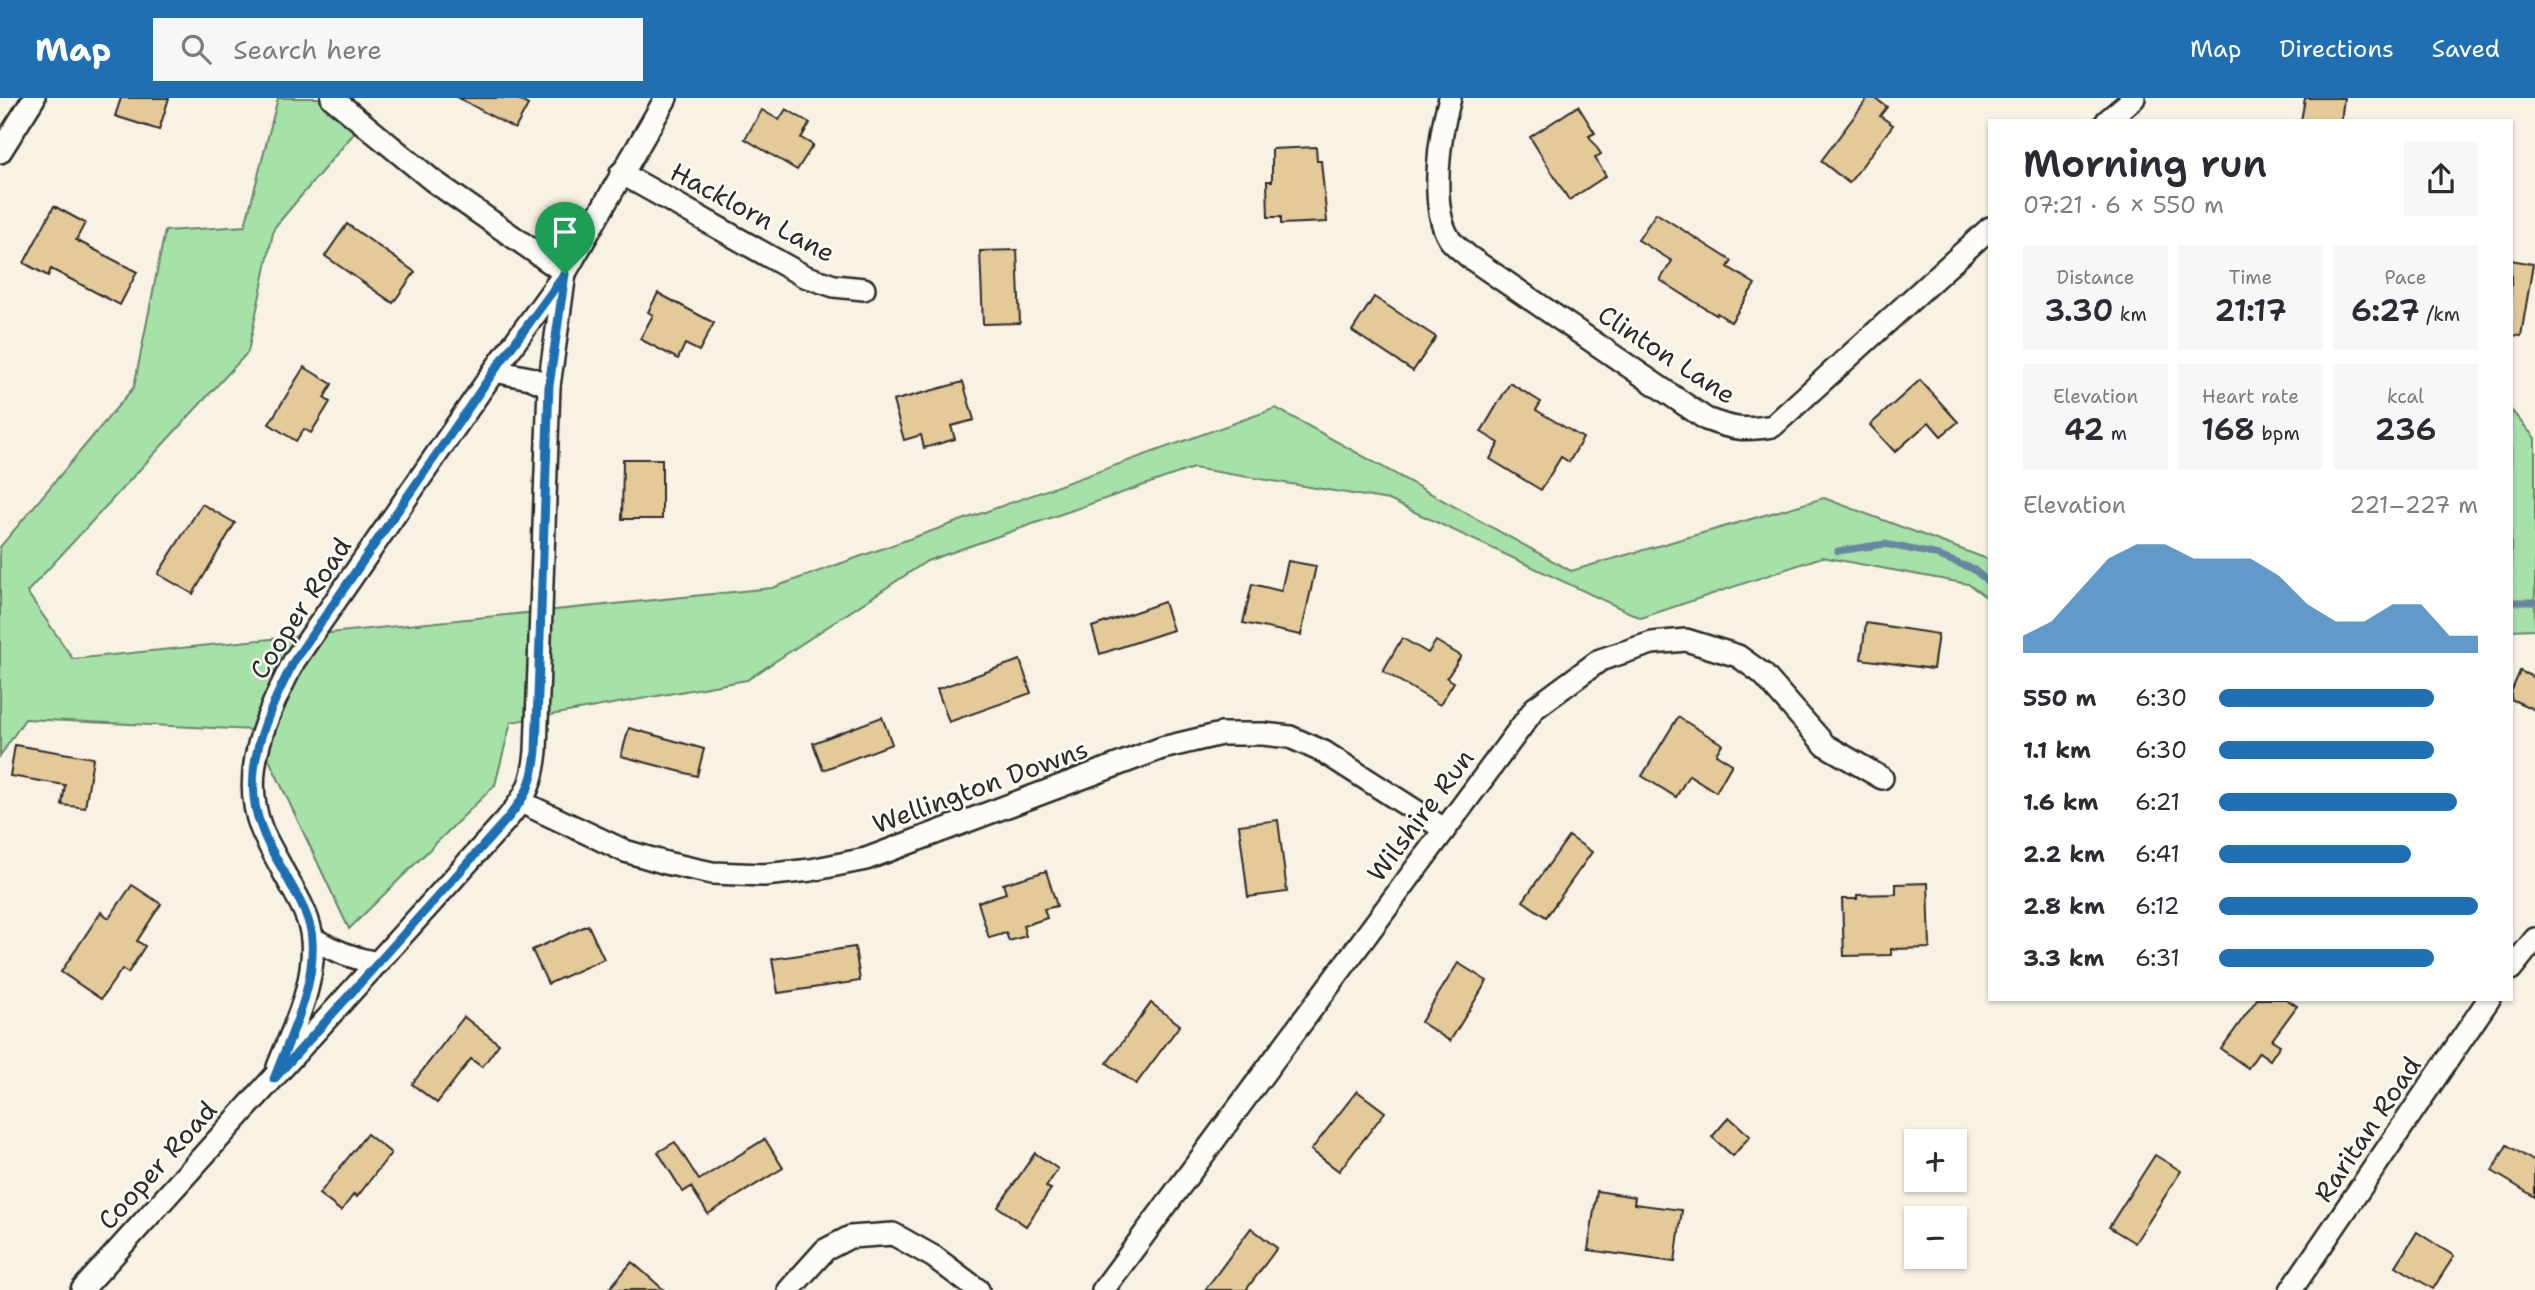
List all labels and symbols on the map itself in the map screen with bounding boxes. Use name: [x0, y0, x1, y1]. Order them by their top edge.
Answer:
street label: Hacklorn Lane: [665, 154, 841, 270]
pin: [535, 202, 595, 274]
street label: Clinton Lane: [1591, 296, 1743, 412]
street label: Cooper Road: [241, 530, 359, 686]
street label: Wellington Downs: [867, 731, 1093, 841]
street label: Wilshire Run: [1359, 741, 1481, 889]
street label: Raritan Road: [2305, 1049, 2429, 1209]
street label: Cooper Road: [90, 1093, 224, 1237]

